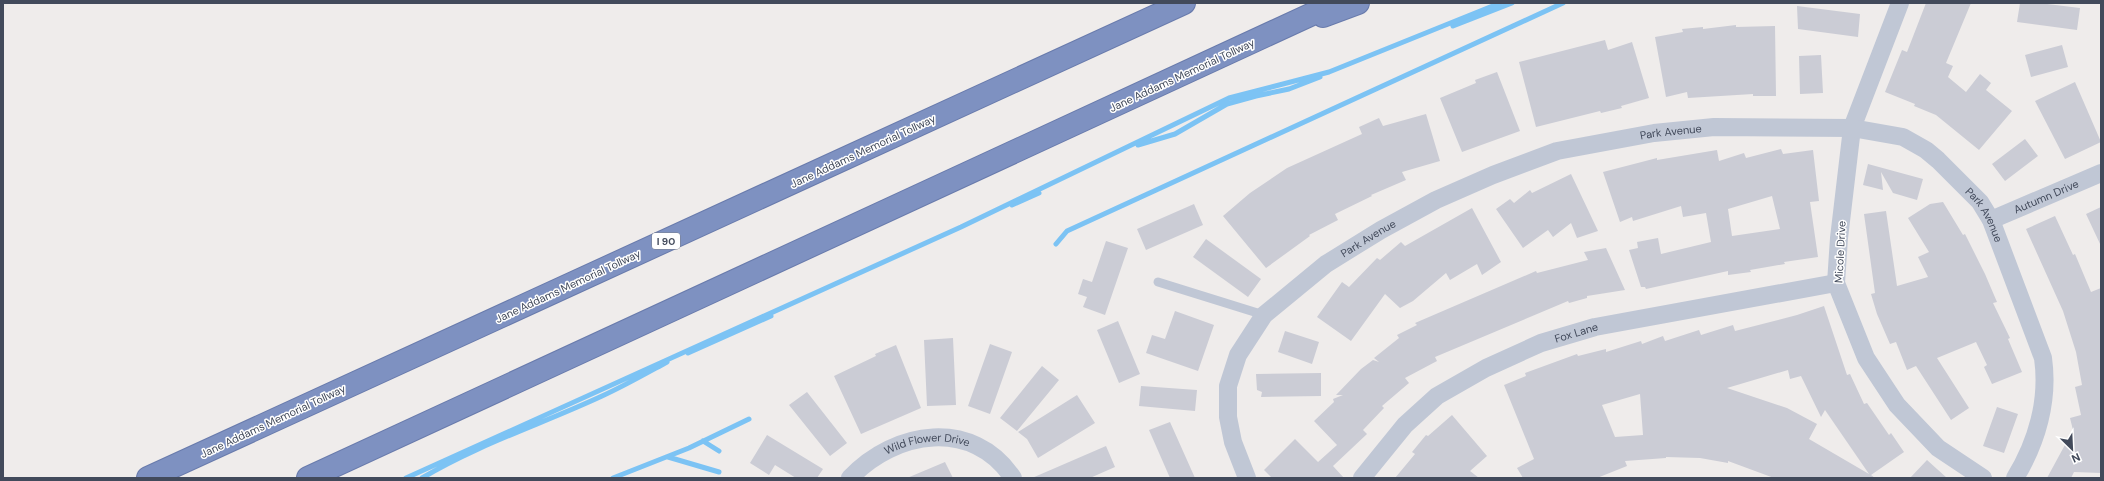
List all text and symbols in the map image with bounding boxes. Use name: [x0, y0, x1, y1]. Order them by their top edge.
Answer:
street label: Jane Addams Memorial Tollway: [1107, 35, 1257, 115]
street label: Jane Addams Memorial Tollway: [788, 111, 938, 191]
street label: Park Avenue: [1639, 121, 1702, 142]
street label: Autumn Drive: [2012, 176, 2081, 216]
street label: Park Avenue: [1962, 184, 2006, 244]
street label: Park Avenue: [1338, 216, 1398, 260]
street label: Micole Drive: [1831, 220, 1849, 284]
road number: I 90: [652, 233, 680, 249]
street label: Jane Addams Memorial Tollway: [493, 246, 643, 326]
street label: Fox Lane: [1553, 320, 1600, 346]
street label: Jane Addams Memorial Tollway: [198, 381, 348, 461]
north arrow: [2052, 429, 2092, 469]
street label: Wild Flower Drive: [882, 430, 972, 458]
text: N: [2070, 450, 2083, 466]

